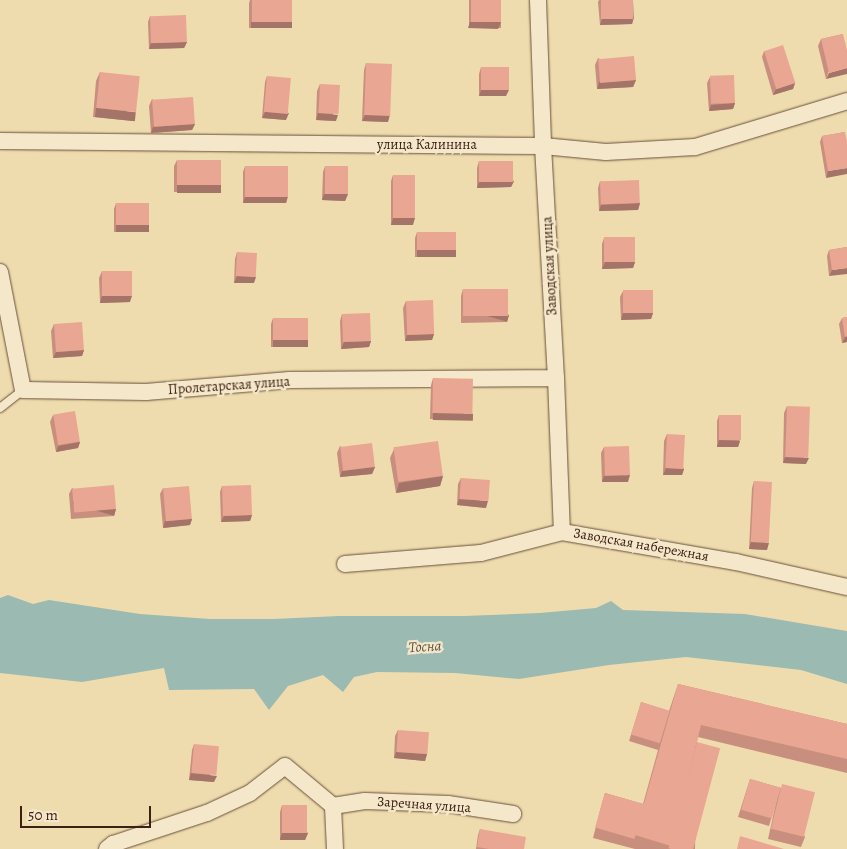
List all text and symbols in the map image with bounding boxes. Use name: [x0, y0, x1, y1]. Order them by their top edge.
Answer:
street label: улица Калинина: [377, 137, 477, 153]
street label: Заводская улица: [539, 216, 561, 316]
street label: Пролетарская улица: [167, 373, 291, 399]
street label: Заводская набережная: [572, 525, 710, 565]
water label: Тосна: [408, 637, 442, 657]
street label: Заречная улица: [376, 793, 472, 817]
scale bar: [22, 796, 154, 828]
text: 50 m: [28, 805, 58, 825]

